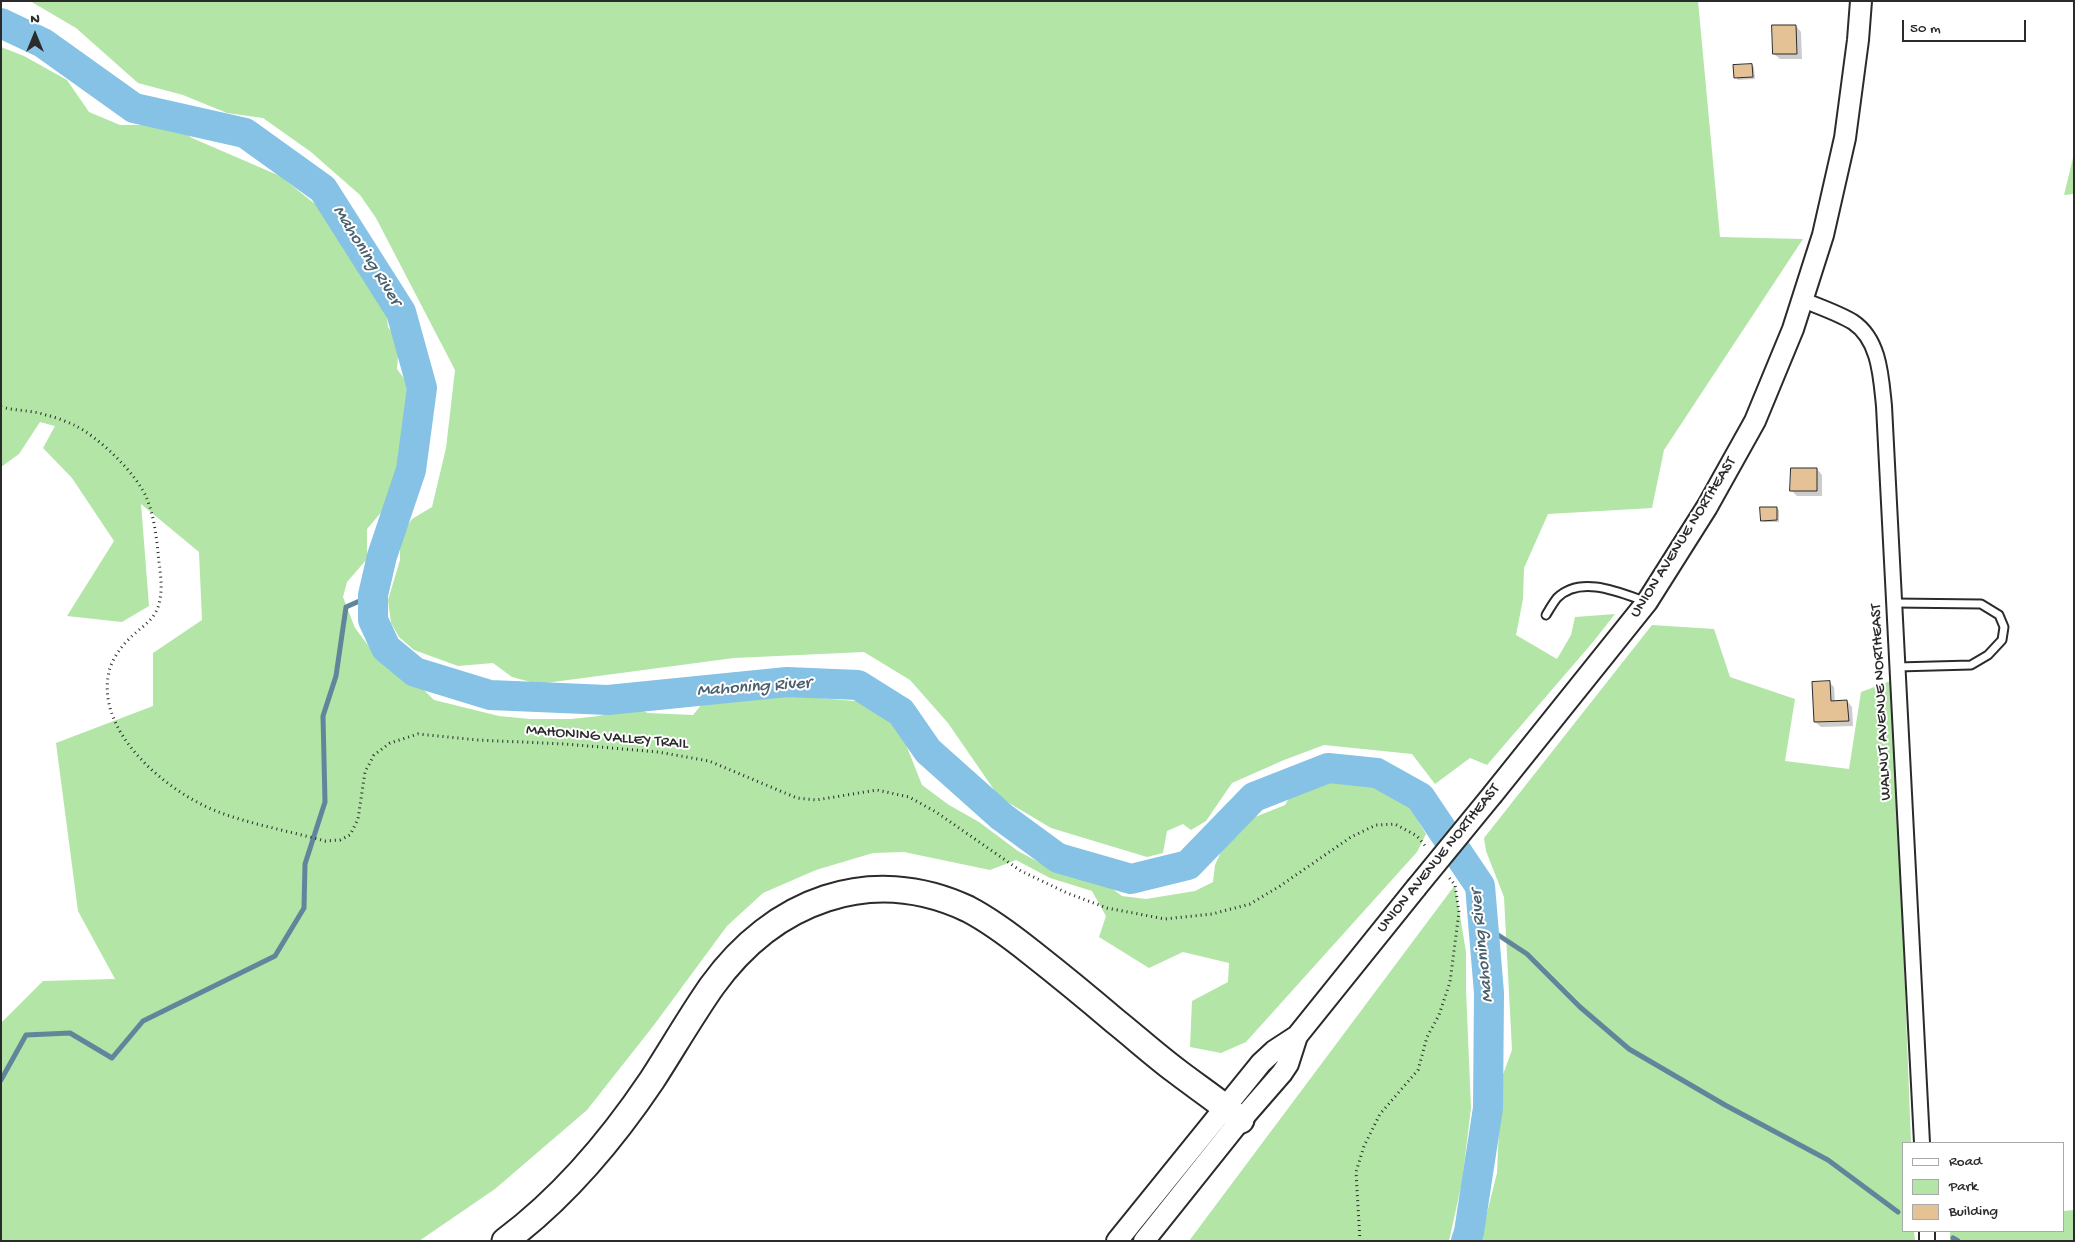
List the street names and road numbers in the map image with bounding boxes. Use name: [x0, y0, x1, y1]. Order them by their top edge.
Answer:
street label: UNION AVENUE NORTHEAST: [1627, 454, 1741, 622]
street label: WALNUT AVENUE NORTHEAST: [1867, 603, 1897, 801]
street label: MAHONING VALLEY TRAIL: [525, 721, 689, 755]
street label: UNION AVENUE NORTHEAST: [1373, 781, 1505, 937]

